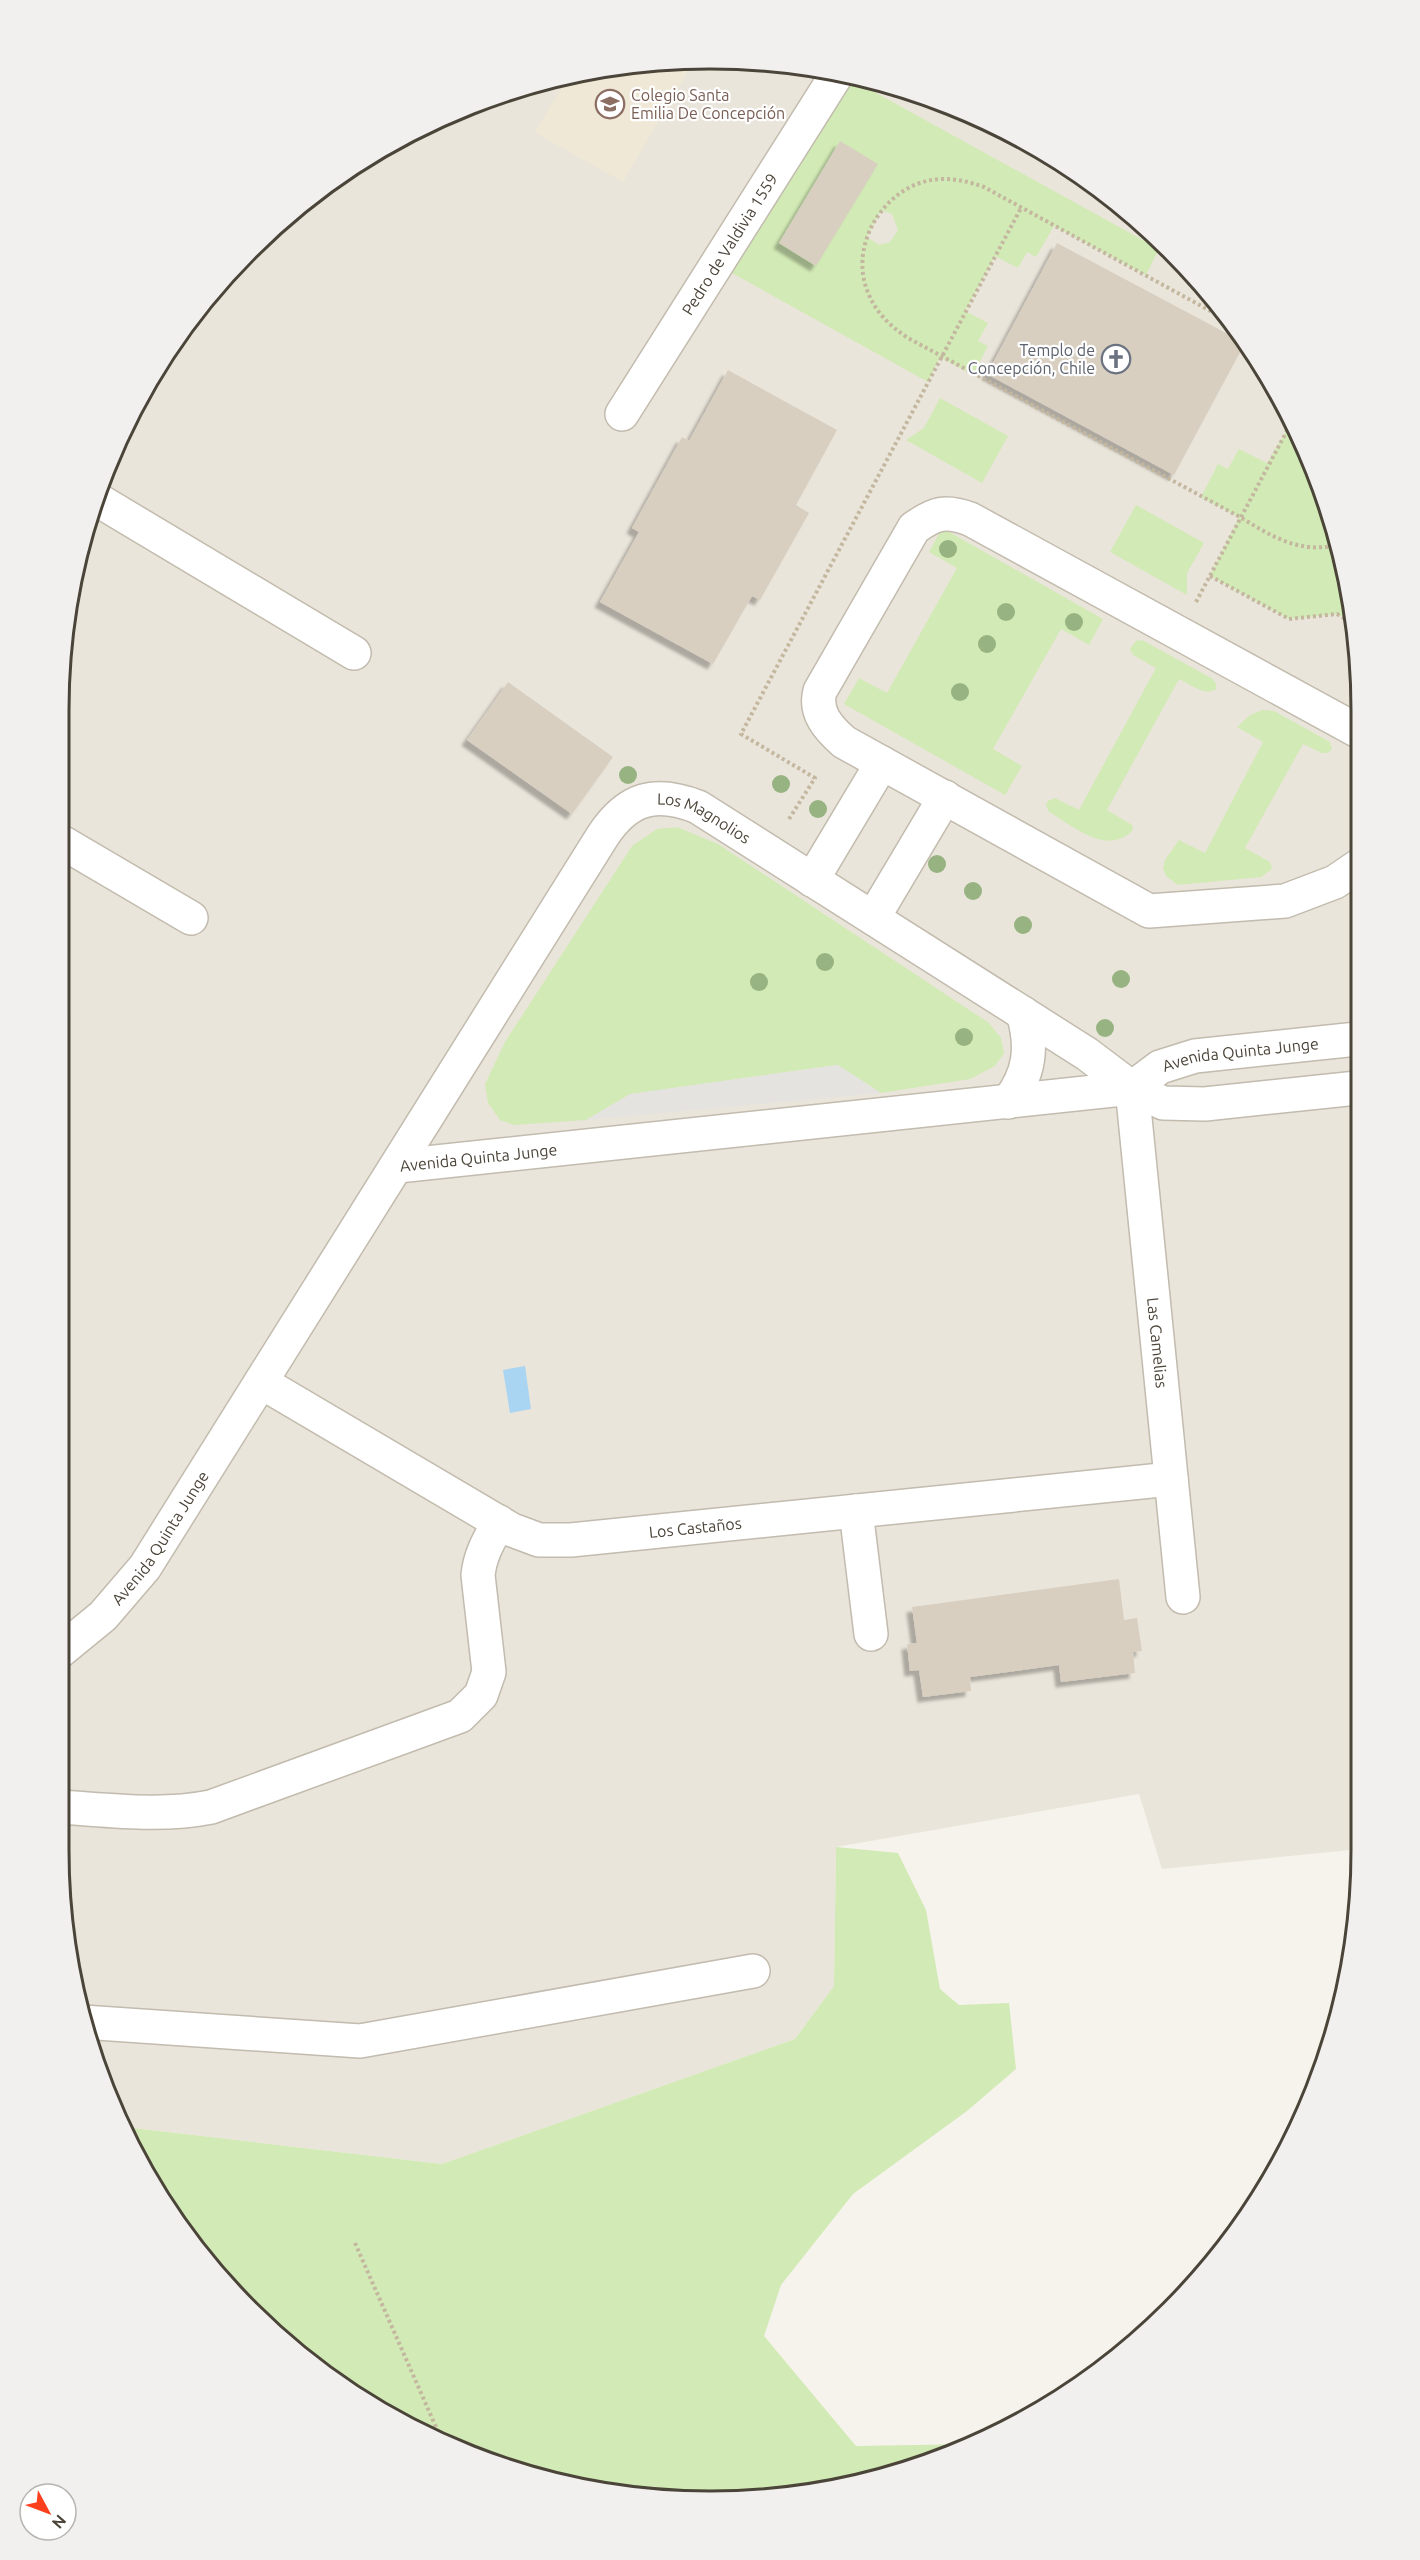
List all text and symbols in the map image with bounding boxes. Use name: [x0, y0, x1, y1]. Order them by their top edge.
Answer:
place label: Colegio Santa Emilia De Concepción: [631, 86, 785, 122]
school or university icon: Colegio Santa Emilia De Concepción: [594, 88, 626, 120]
street label: Pedro de Valdivia 1559: [678, 170, 781, 318]
place label: Templo de Concepción, Chile: [968, 341, 1095, 377]
church icon: Templo de Concepción, Chile: [1100, 343, 1132, 375]
street label: Los Magnolios: [657, 789, 754, 847]
street label: Avenida Quinta Junge: [1160, 1034, 1319, 1075]
street label: Avenida Quinta Junge: [399, 1140, 558, 1175]
street label: Las Camelias: [1144, 1297, 1171, 1389]
street label: Avenida Quinta Junge: [108, 1468, 212, 1608]
street label: Los Castaños: [648, 1514, 742, 1541]
north arrow: [18, 2482, 78, 2542]
text: N: [49, 2511, 70, 2532]

